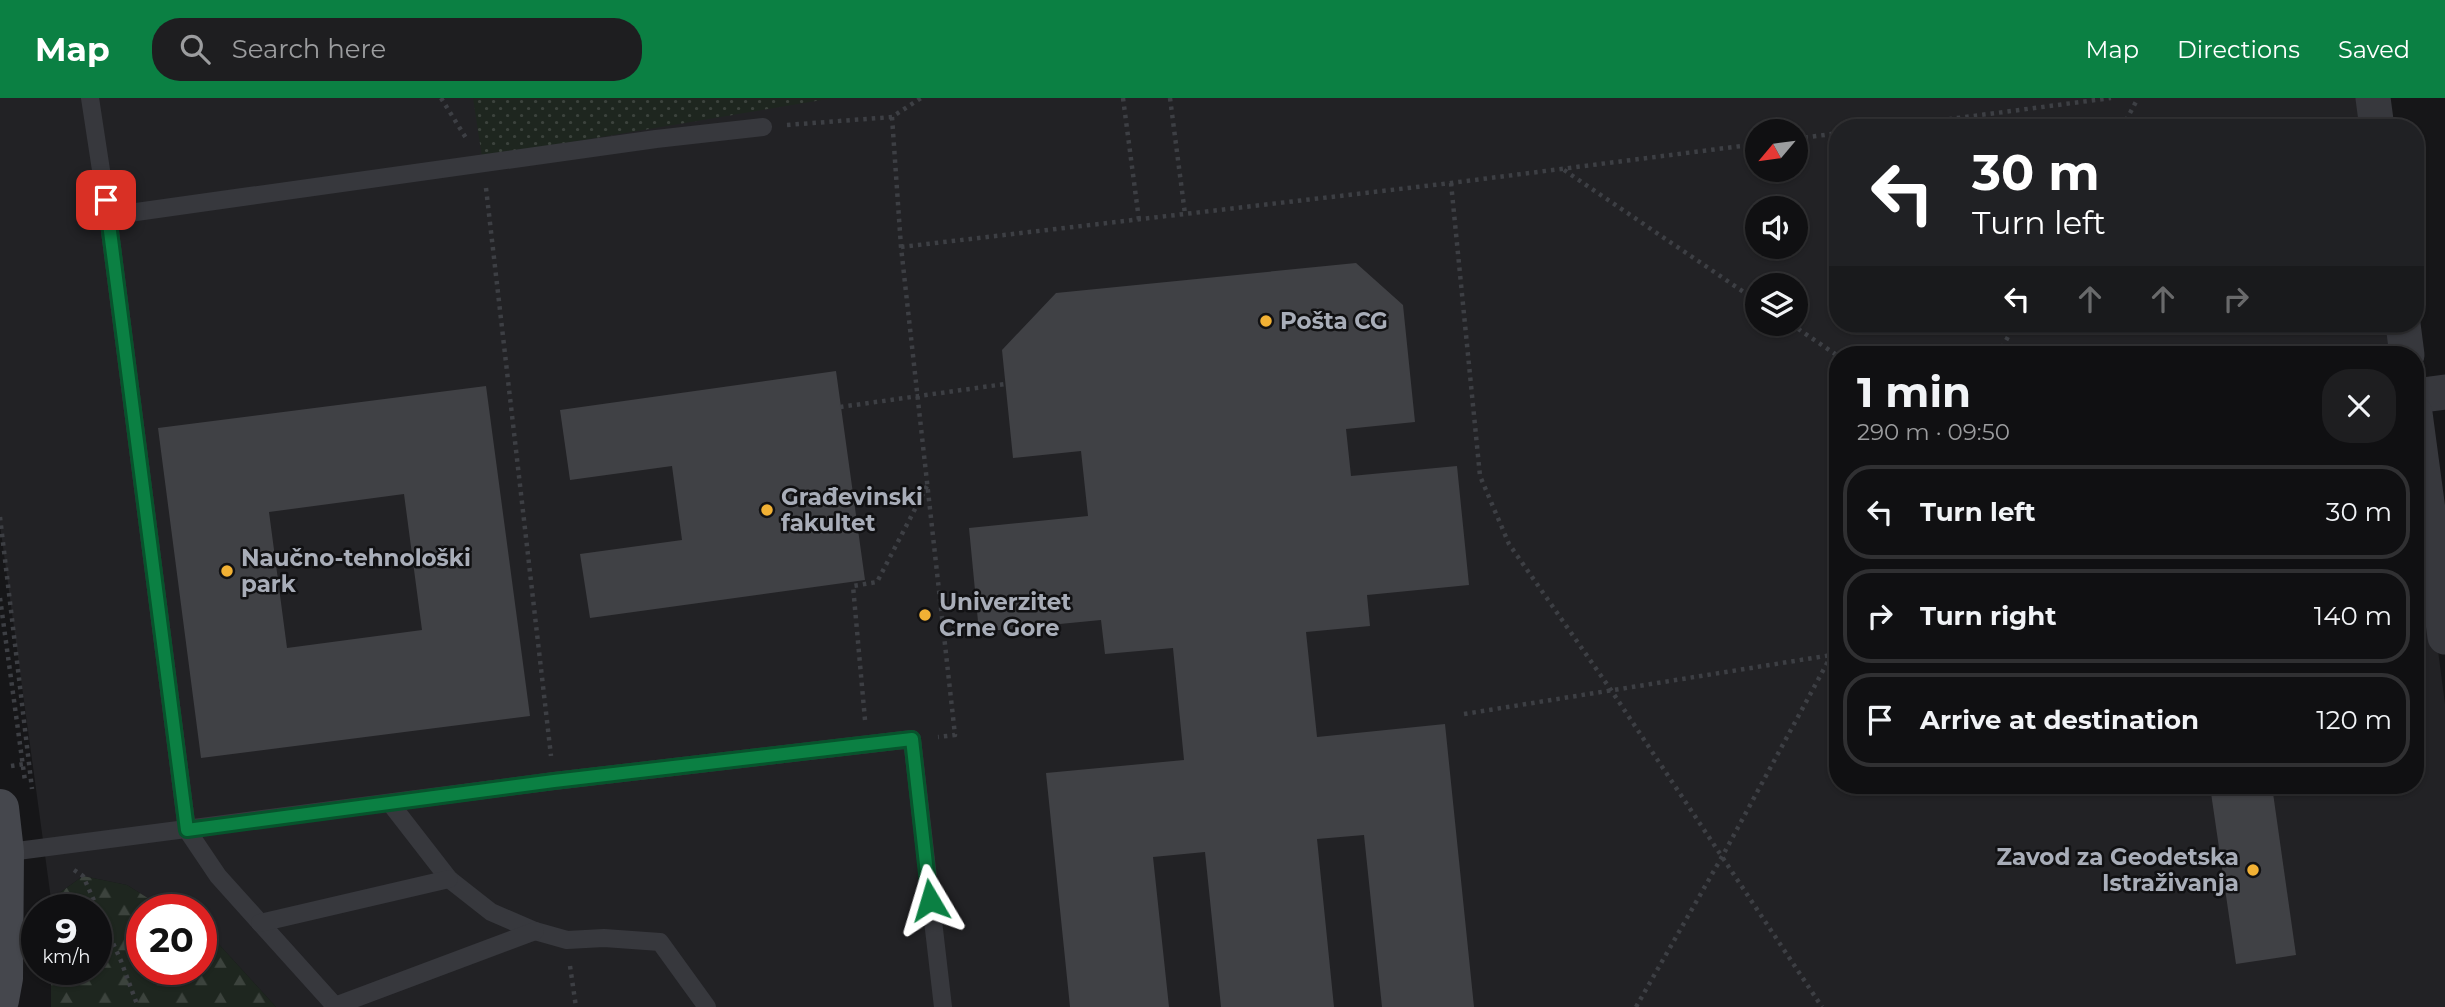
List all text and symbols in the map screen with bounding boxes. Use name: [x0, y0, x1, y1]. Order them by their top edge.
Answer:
search box: [152, 18, 642, 81]
text: Map: [35, 29, 110, 69]
icon: search: [176, 30, 214, 68]
text: Search here: [232, 33, 386, 65]
text: Map: [2086, 35, 2139, 64]
text: Directions: [2177, 35, 2300, 64]
text: Saved: [2338, 35, 2410, 64]
north arrow: [1745, 119, 1808, 182]
map controls: [1745, 119, 1808, 336]
text: 30 m: [1972, 143, 2100, 202]
icon: left: [1857, 147, 1948, 238]
pin: [76, 170, 136, 230]
icon: arrive: [87, 181, 125, 219]
button: sound: [1745, 196, 1808, 259]
text: Turn left: [1972, 203, 2106, 242]
button: layers: [1745, 273, 1808, 336]
icon: left: [1998, 280, 2036, 318]
icon: ahead: [2071, 280, 2109, 318]
icon: ahead: [2144, 280, 2182, 318]
icon: right: [2217, 280, 2255, 318]
place label: Pošta CG: [1280, 307, 1388, 335]
marker: Pošta CG: [1258, 313, 1274, 329]
text: 1 min: [1857, 366, 1971, 418]
button: close: [2322, 369, 2396, 443]
text: 290 m · 09:50: [1857, 418, 2010, 446]
place label: Građevinski fakultet: [781, 483, 923, 537]
icon: left: [1861, 493, 1899, 531]
text: Turn left: [1920, 496, 2036, 528]
text: 30 m: [2326, 496, 2392, 528]
marker: Građevinski fakultet: [759, 502, 775, 518]
place label: Naučno-tehnološki park: [241, 544, 471, 598]
marker: Naučno-tehnološki park: [219, 563, 235, 579]
place label: Univerzitet Crne Gore: [939, 588, 1071, 642]
icon: right: [1861, 597, 1899, 635]
text: Turn right: [1920, 600, 2056, 632]
text: 140 m: [2314, 600, 2392, 632]
marker: Univerzitet Crne Gore: [917, 607, 933, 623]
icon: arrive: [1861, 701, 1899, 739]
text: Arrive at destination: [1920, 704, 2199, 736]
text: 120 m: [2316, 704, 2392, 736]
place label: Zavod za Geodetska Istraživanja: [1996, 843, 2239, 897]
marker: Zavod za Geodetska Istraživanja: [2245, 862, 2261, 878]
position arrow: [893, 863, 967, 937]
speed limit sign: 20: [126, 894, 217, 985]
text: 9: [55, 909, 78, 952]
text: km/h: [42, 946, 91, 968]

